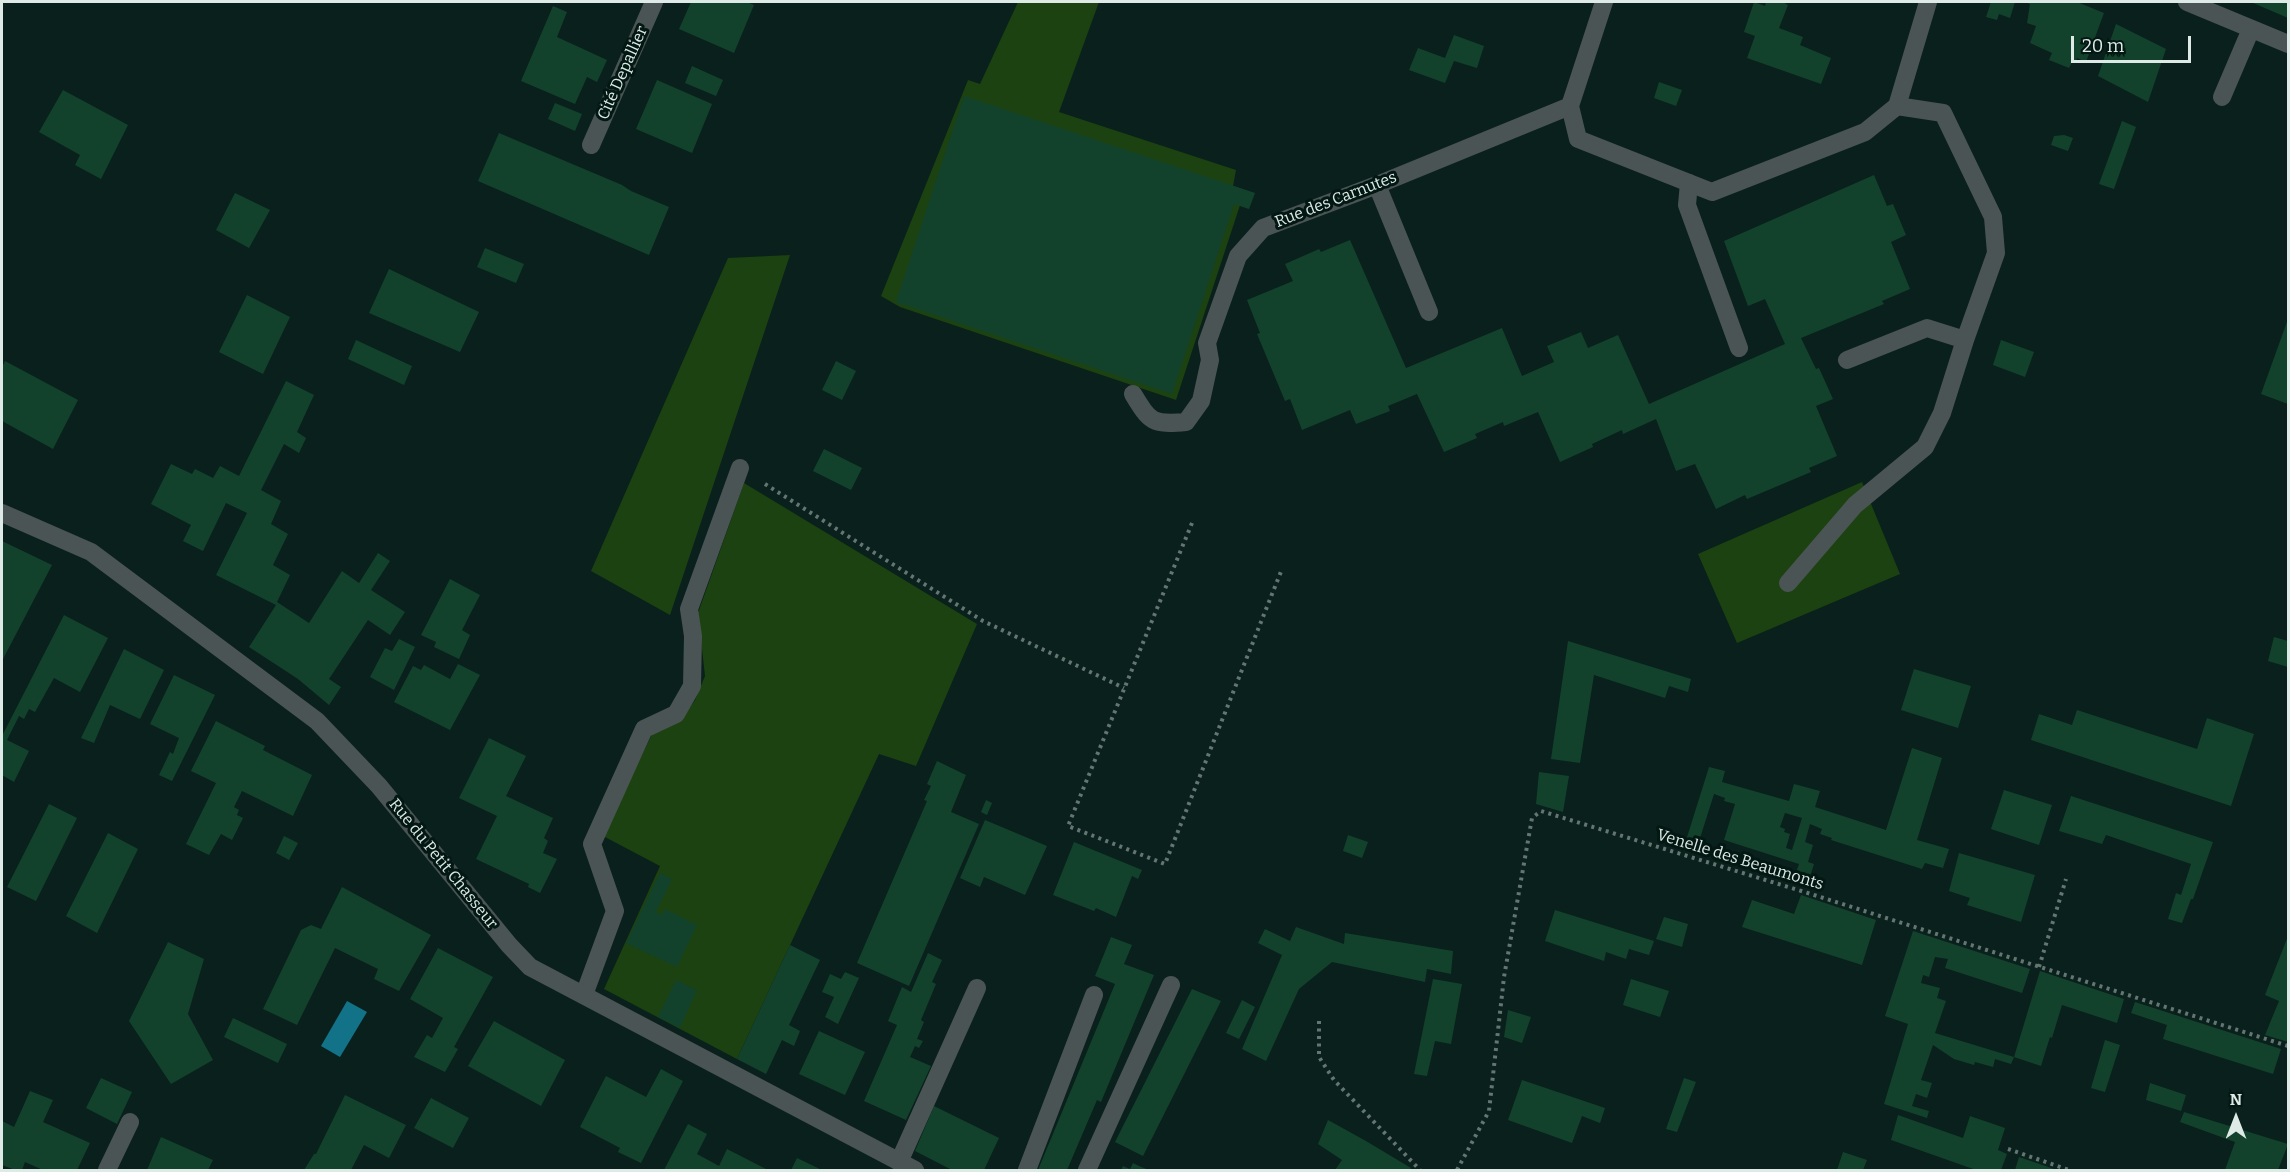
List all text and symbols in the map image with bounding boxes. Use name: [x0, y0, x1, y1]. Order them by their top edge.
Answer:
street label: Cité Depallier: [594, 23, 652, 123]
scale bar: [2074, 24, 2194, 62]
text: 20 m: [2082, 35, 2124, 57]
street label: Rue des Carnutes: [1272, 168, 1400, 232]
street label: Rue du Petit Chasseur: [385, 795, 501, 933]
street label: Venelle des Beaumonts: [1654, 825, 1826, 895]
north arrow: [2206, 1088, 2266, 1148]
text: N: [2230, 1090, 2242, 1109]

